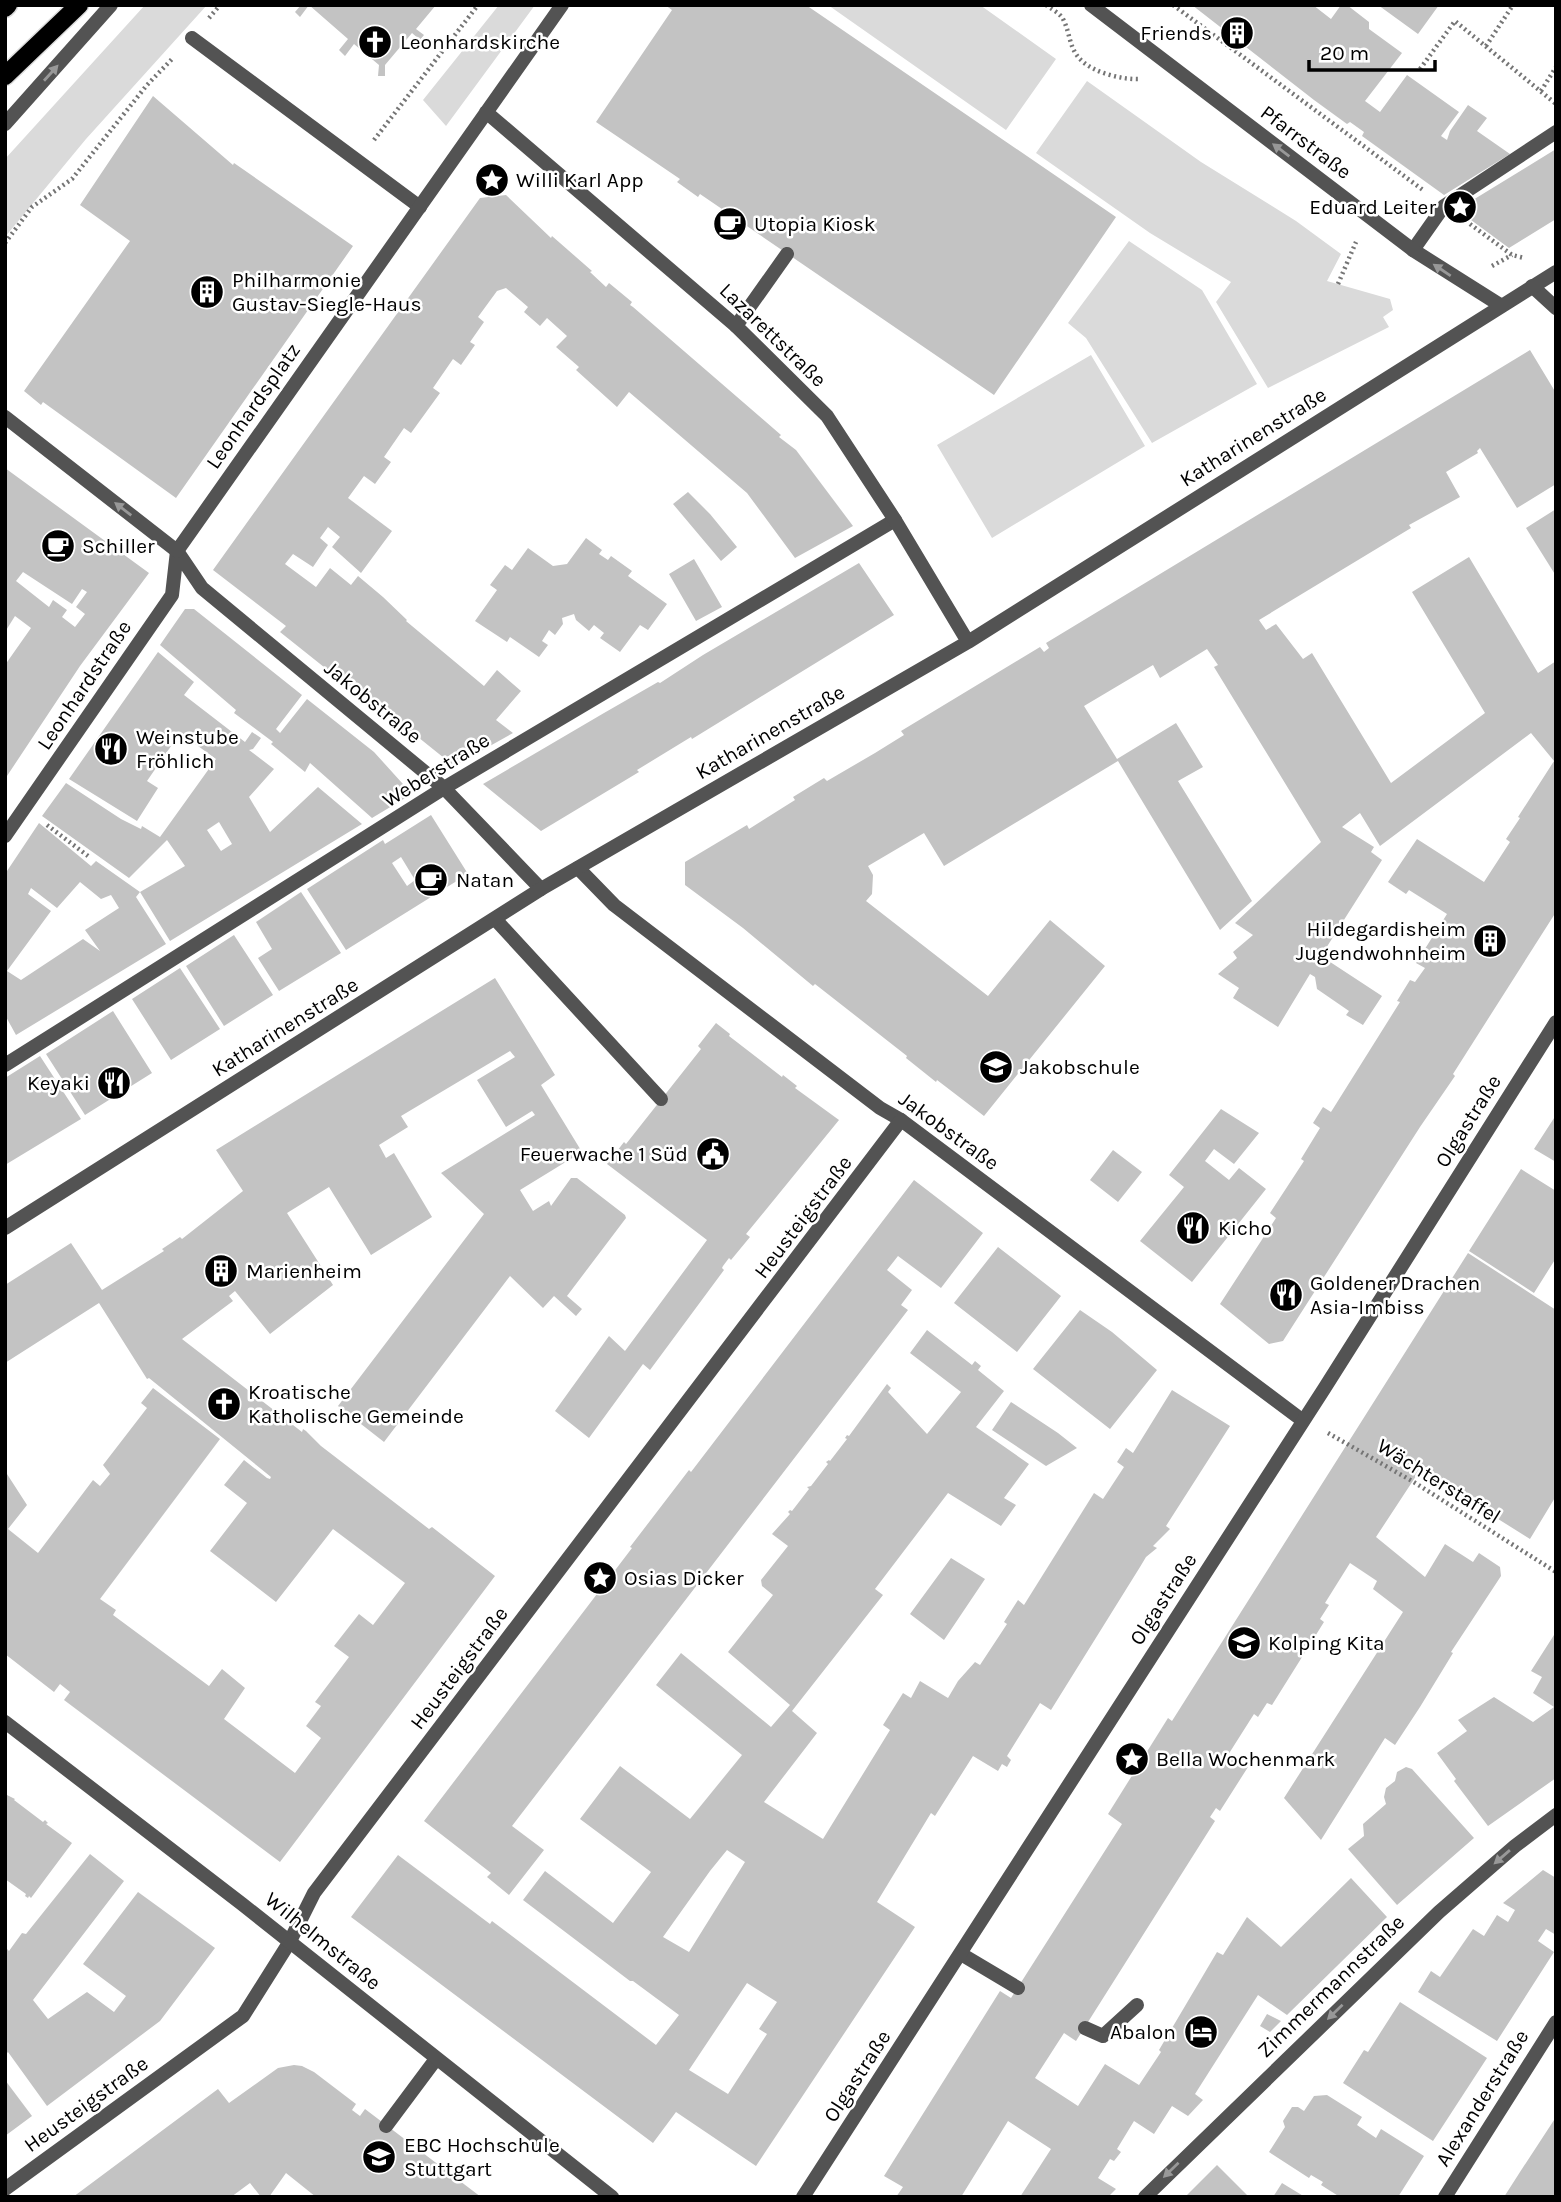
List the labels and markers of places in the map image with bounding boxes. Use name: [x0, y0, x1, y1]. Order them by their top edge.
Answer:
building icon: Friends: [1218, 14, 1256, 52]
place label: Friends: [1140, 21, 1212, 45]
church icon: Leonhardskirche: [356, 23, 394, 61]
place label: Leonhardskirche: [400, 30, 560, 54]
place icon: Willi Karl App: [473, 161, 511, 199]
place label: Willi Karl App: [516, 168, 643, 192]
place icon: Eduard Leiter: [1441, 188, 1479, 226]
place label: Eduard Leiter: [1309, 195, 1436, 219]
cafe icon: Utopia Kiosk: [711, 205, 749, 243]
place label: Utopia Kiosk: [754, 212, 876, 236]
place label: Philharmonie Gustav-Siegle-Haus: [232, 268, 422, 316]
building icon: Philharmonie Gustav-Siegle-Haus: [188, 273, 226, 311]
cafe icon: Schiller: [39, 527, 77, 565]
place label: Schiller: [82, 534, 155, 558]
place label: Weinstube Fröhlich: [136, 725, 239, 773]
restaurant icon: Weinstube Fröhlich: [92, 730, 130, 768]
cafe icon: Natan: [412, 861, 450, 899]
place label: Natan: [456, 868, 514, 892]
place label: Hildegardisheim Jugendwohnheim: [1296, 917, 1466, 965]
building icon: Hildegardisheim Jugendwohnheim: [1471, 922, 1509, 960]
school or university icon: Jakobschule: [977, 1048, 1015, 1086]
place label: Jakobschule: [1020, 1055, 1140, 1079]
restaurant icon: Keyaki: [95, 1064, 133, 1102]
place label: Keyaki: [27, 1071, 90, 1095]
public building icon: Feuerwache 1 Süd: [694, 1135, 732, 1173]
place label: Feuerwache 1 Süd: [520, 1142, 688, 1166]
restaurant icon: Kicho: [1174, 1209, 1212, 1247]
place label: Kicho: [1218, 1216, 1272, 1240]
building icon: Marienheim: [202, 1252, 240, 1290]
place label: Marienheim: [246, 1259, 362, 1283]
place label: Goldener Drachen Asia-Imbiss: [1310, 1271, 1480, 1319]
restaurant icon: Goldener Drachen Asia-Imbiss: [1267, 1276, 1305, 1314]
place label: Kroatische Katholische Gemeinde: [248, 1380, 464, 1428]
church icon: Kroatische Katholische Gemeinde: [205, 1385, 243, 1423]
place icon: Osias Dicker: [581, 1559, 619, 1597]
place label: Osias Dicker: [624, 1566, 744, 1590]
school or university icon: Kolping Kita: [1225, 1624, 1263, 1662]
place label: Kolping Kita: [1268, 1631, 1385, 1655]
place icon: Bella Wochenmark: [1113, 1740, 1151, 1778]
place label: Bella Wochenmark: [1156, 1747, 1335, 1771]
hotel icon: Abalon: [1182, 2013, 1220, 2051]
place label: Abalon: [1110, 2020, 1176, 2044]
place label: EBC Hochschule Stuttgart: [404, 2133, 560, 2181]
school or university icon: EBC Hochschule Stuttgart: [360, 2138, 398, 2176]

